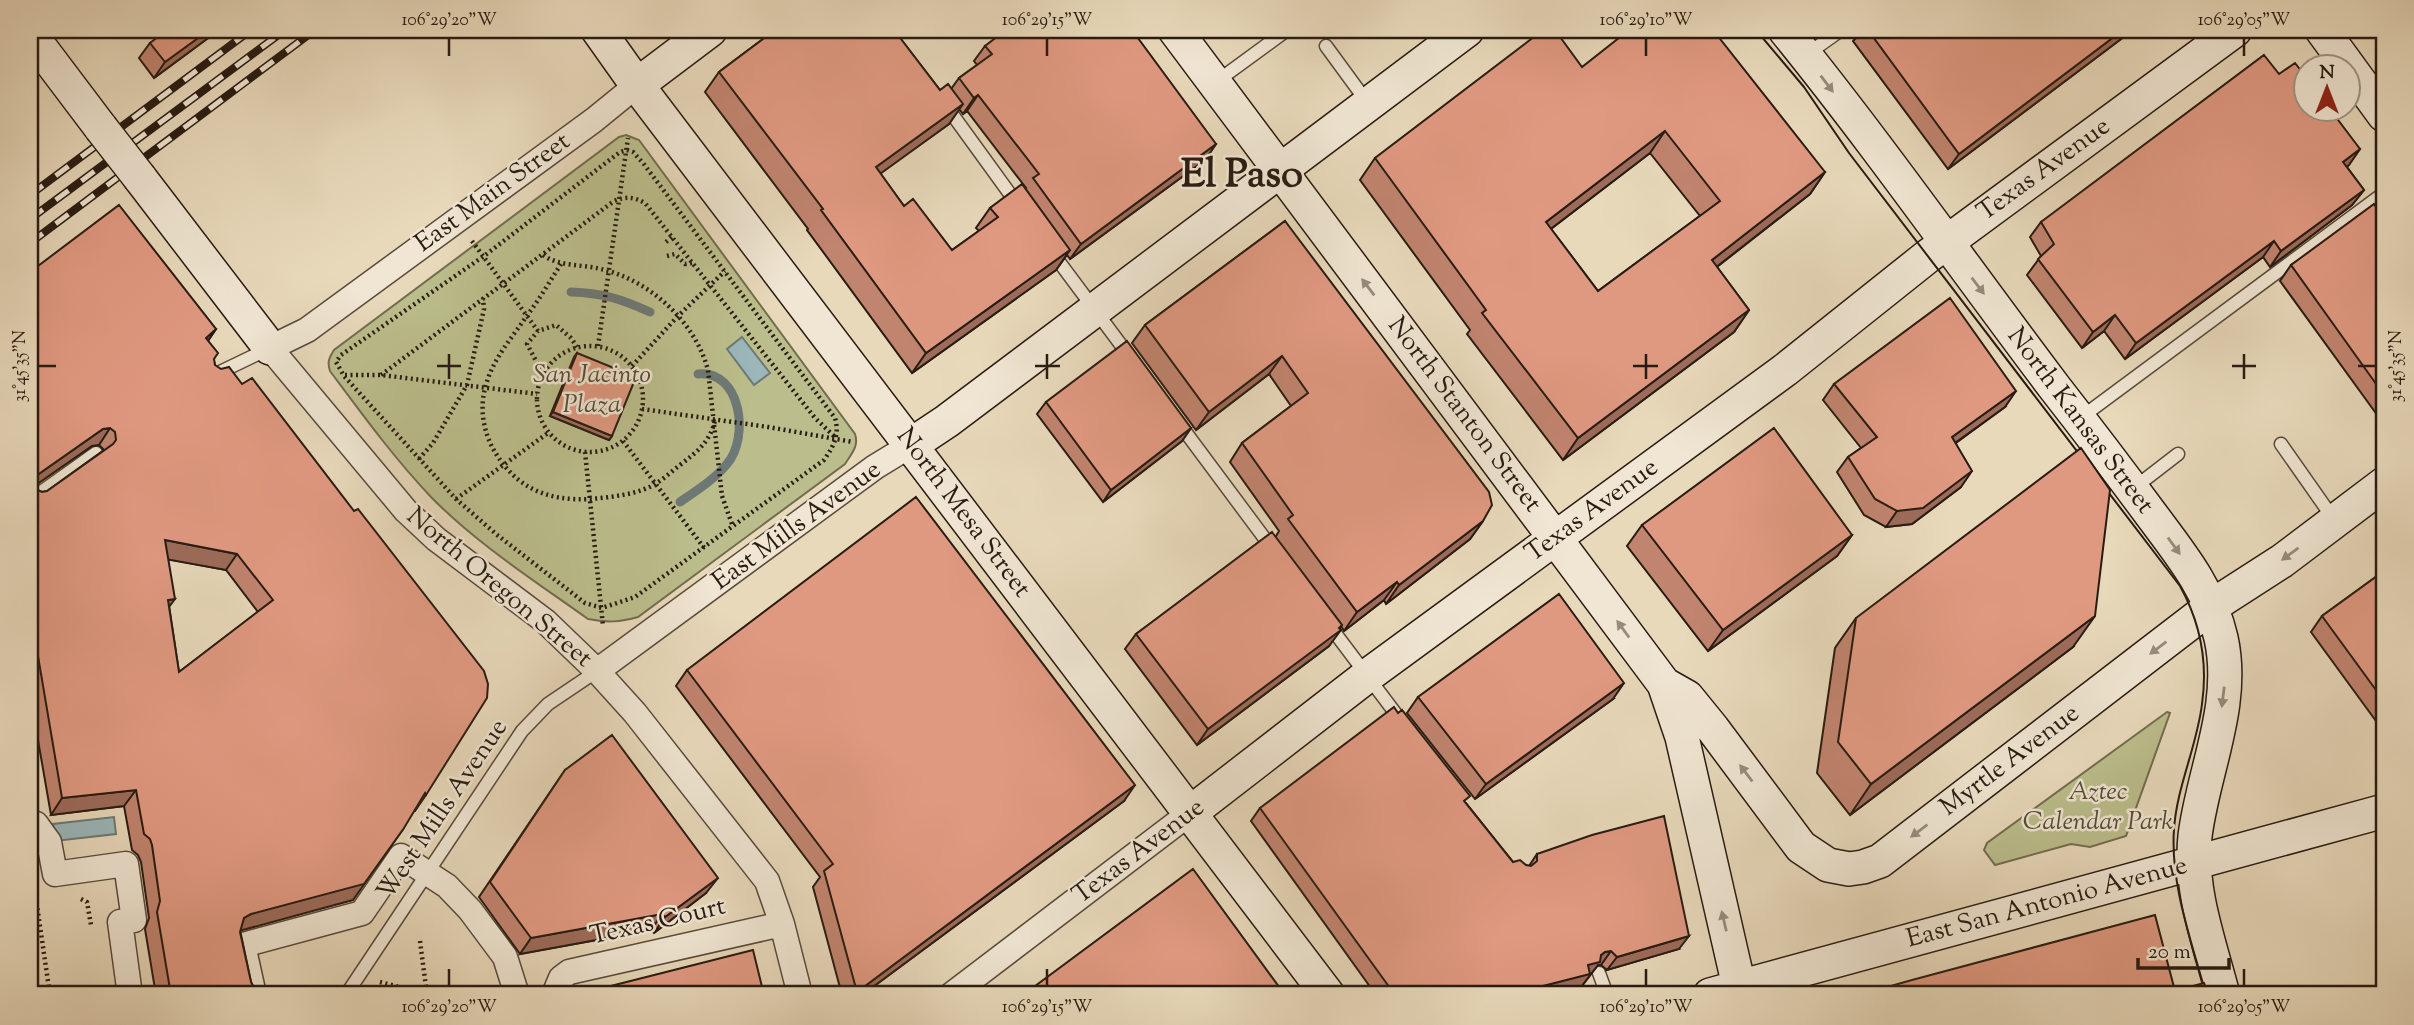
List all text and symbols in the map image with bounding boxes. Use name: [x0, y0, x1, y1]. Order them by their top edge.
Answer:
text: 106°29'20"W: [401, 8, 497, 34]
text: 106°29'15"W: [1002, 8, 1092, 34]
text: 106°29'10"W: [1600, 8, 1692, 34]
text: 106°29'05"W: [2198, 8, 2290, 34]
north arrow: [2292, 52, 2362, 122]
text: N: [2319, 60, 2335, 87]
one-way arrow: [1820, 75, 1834, 93]
street label: Texas Avenue: [1970, 109, 2118, 231]
street label: East Main Street: [408, 124, 578, 262]
district label: El Paso: [1181, 148, 1303, 205]
one-way arrow: [1971, 276, 1985, 295]
one-way arrow: [1361, 279, 1376, 297]
street label: North Stanton Street: [1378, 309, 1550, 521]
street label: North Kansas Street: [1997, 320, 2163, 522]
text: 31°45'35"N: [8, 330, 34, 402]
text: 31°45'35"N: [2384, 330, 2410, 402]
park label: San Jacinto Plaza: [533, 357, 651, 424]
street label: North Mesa Street: [887, 420, 1039, 606]
street label: Texas Avenue: [1518, 450, 1666, 572]
street label: East Mills Avenue: [705, 452, 889, 600]
street label: North Oregon Street: [398, 499, 600, 677]
one-way arrow: [2167, 536, 2181, 555]
one-way arrow: [2282, 547, 2300, 562]
one-way arrow: [1617, 620, 1631, 638]
one-way arrow: [2149, 640, 2167, 655]
one-way arrow: [2217, 686, 2228, 708]
street label: Myrtle Avenue: [1932, 696, 2088, 826]
street label: West Mills Avenue: [369, 712, 517, 908]
one-way arrow: [1739, 764, 1753, 782]
park label: Aztec Calendar Park: [2023, 774, 2174, 841]
street label: Texas Avenue: [1065, 790, 1213, 914]
one-way arrow: [1910, 823, 1928, 837]
street label: East San Antonio Avenue: [1902, 848, 2192, 958]
street label: Texas Court: [587, 888, 729, 956]
one-way arrow: [1718, 910, 1729, 932]
scale bar: [2138, 927, 2228, 971]
text: 20 m: [2148, 938, 2191, 968]
text: 106°29'20"W: [401, 995, 497, 1021]
text: 106°29'15"W: [1002, 995, 1092, 1021]
text: 106°29'10"W: [1600, 995, 1692, 1021]
text: 106°29'05"W: [2198, 995, 2290, 1021]

